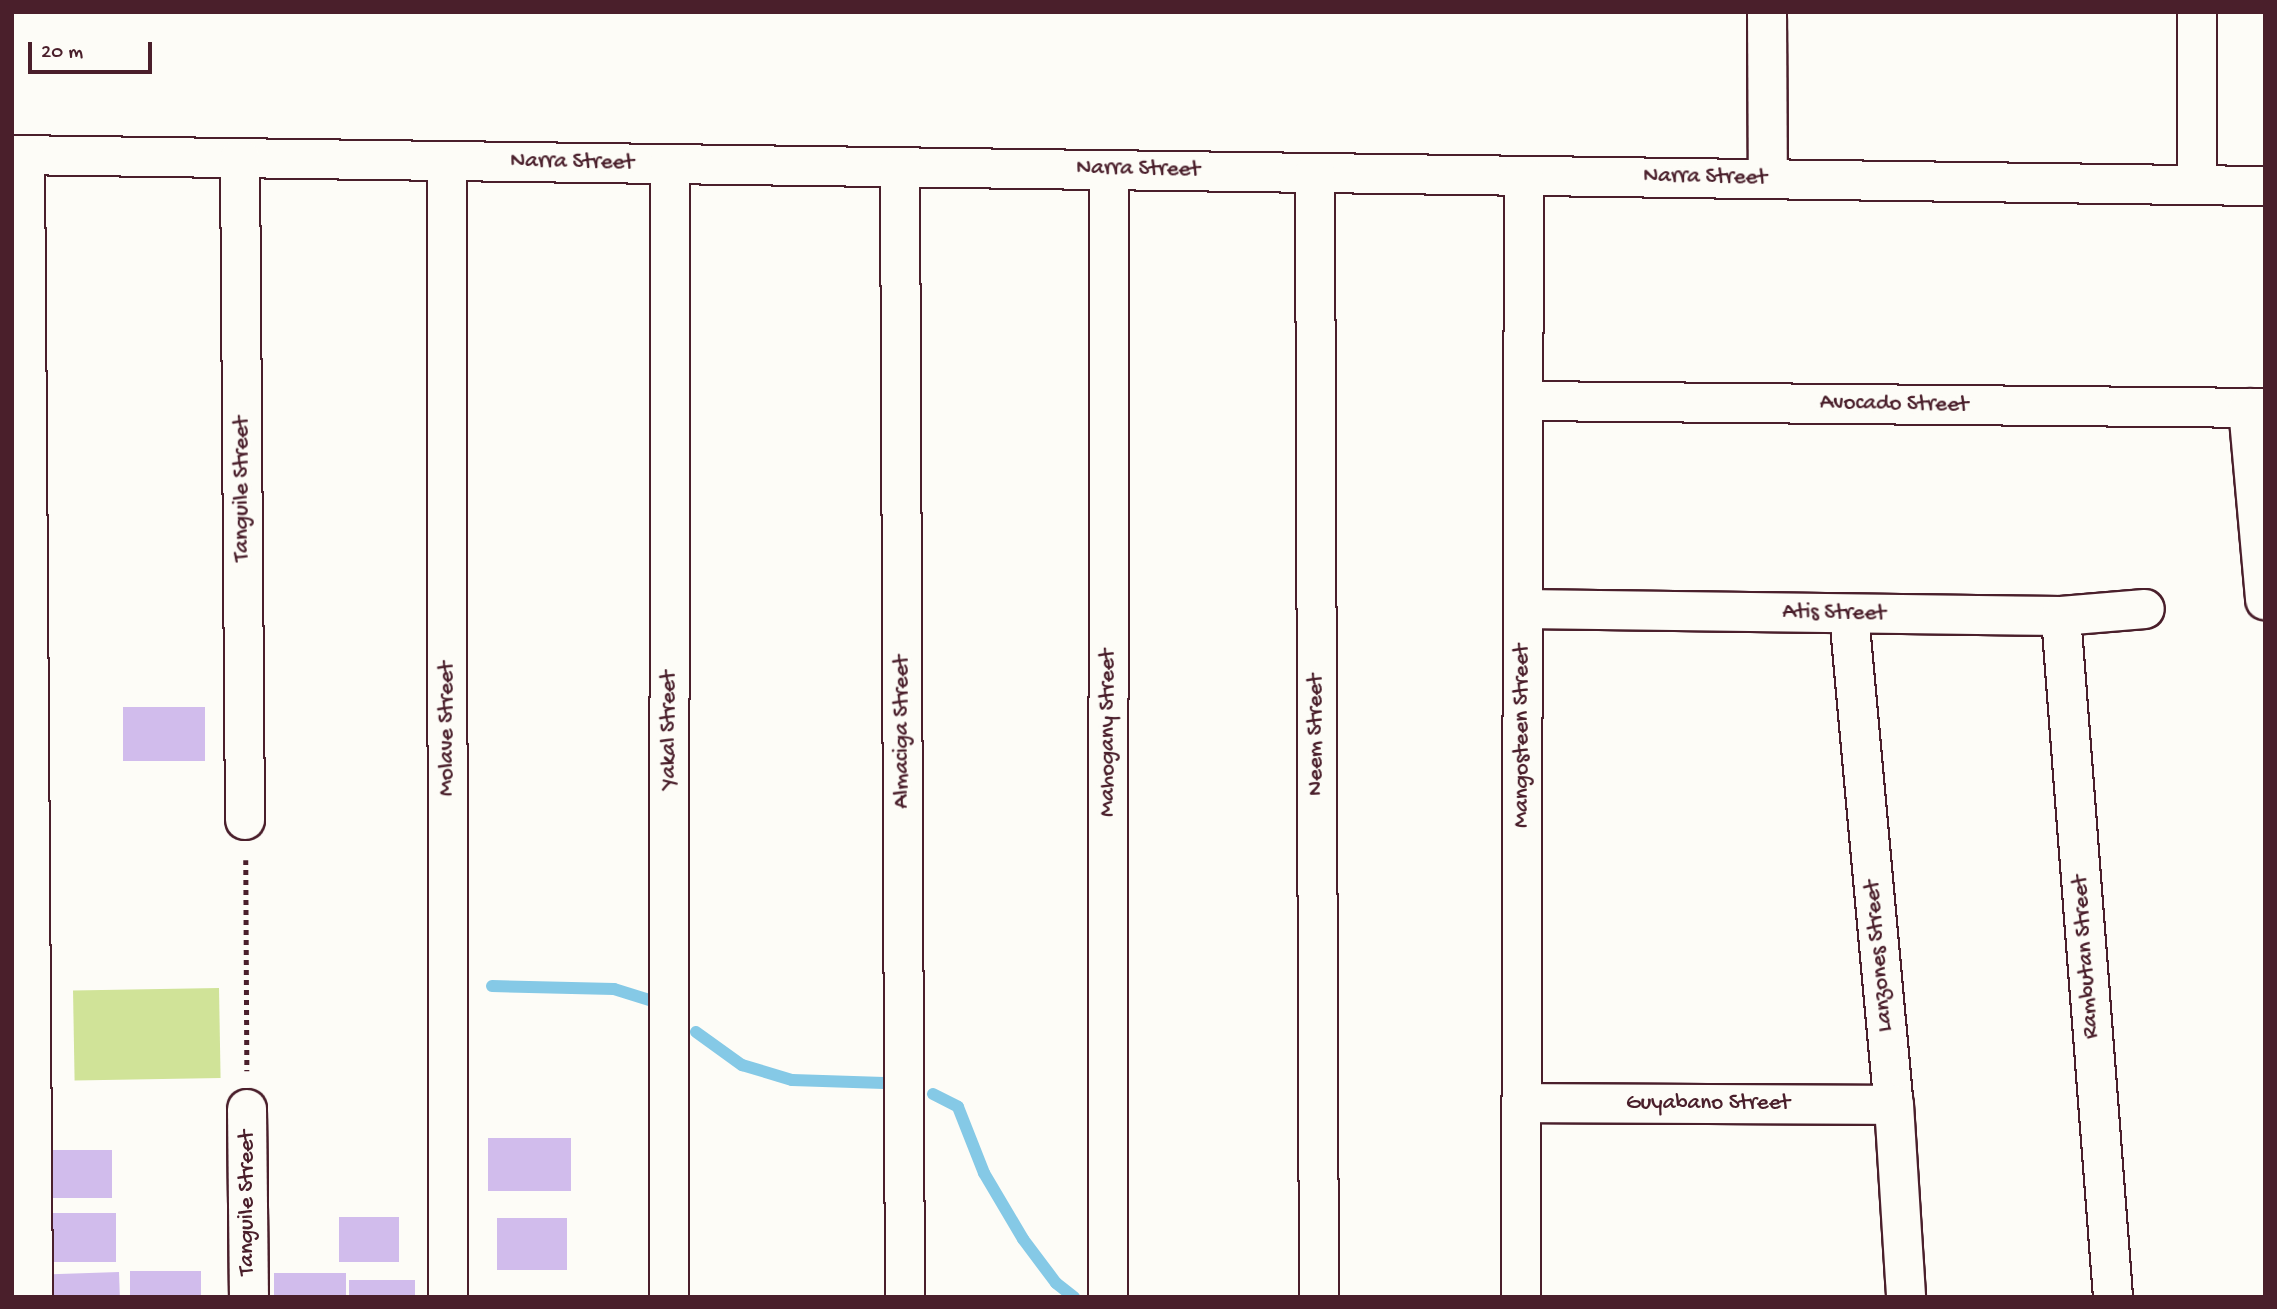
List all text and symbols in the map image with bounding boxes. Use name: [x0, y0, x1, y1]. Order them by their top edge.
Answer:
scale bar: [32, 28, 156, 72]
text: 20 m: [41, 41, 83, 66]
street label: Narra Street: [510, 148, 634, 178]
street label: Narra Street: [1076, 155, 1200, 185]
street label: Narra Street: [1643, 163, 1767, 193]
street label: Avocado Street: [1820, 390, 1968, 420]
street label: Tanguile Street: [229, 416, 257, 562]
street label: Atis Street: [1782, 599, 1886, 629]
street label: Mangosteen Street: [1509, 644, 1537, 828]
street label: Mahogany Street: [1095, 649, 1123, 817]
street label: Almaciga Street: [889, 655, 917, 809]
street label: Molave Street: [434, 662, 462, 796]
street label: Yakal Street: [656, 671, 684, 789]
street label: Neem Street: [1303, 674, 1331, 796]
street label: Rambutan Street: [2068, 874, 2106, 1040]
street label: Lanzones Street: [1860, 879, 1900, 1033]
street label: Guyabano Street: [1626, 1090, 1790, 1118]
street label: Tanguile Street: [234, 1130, 262, 1276]

